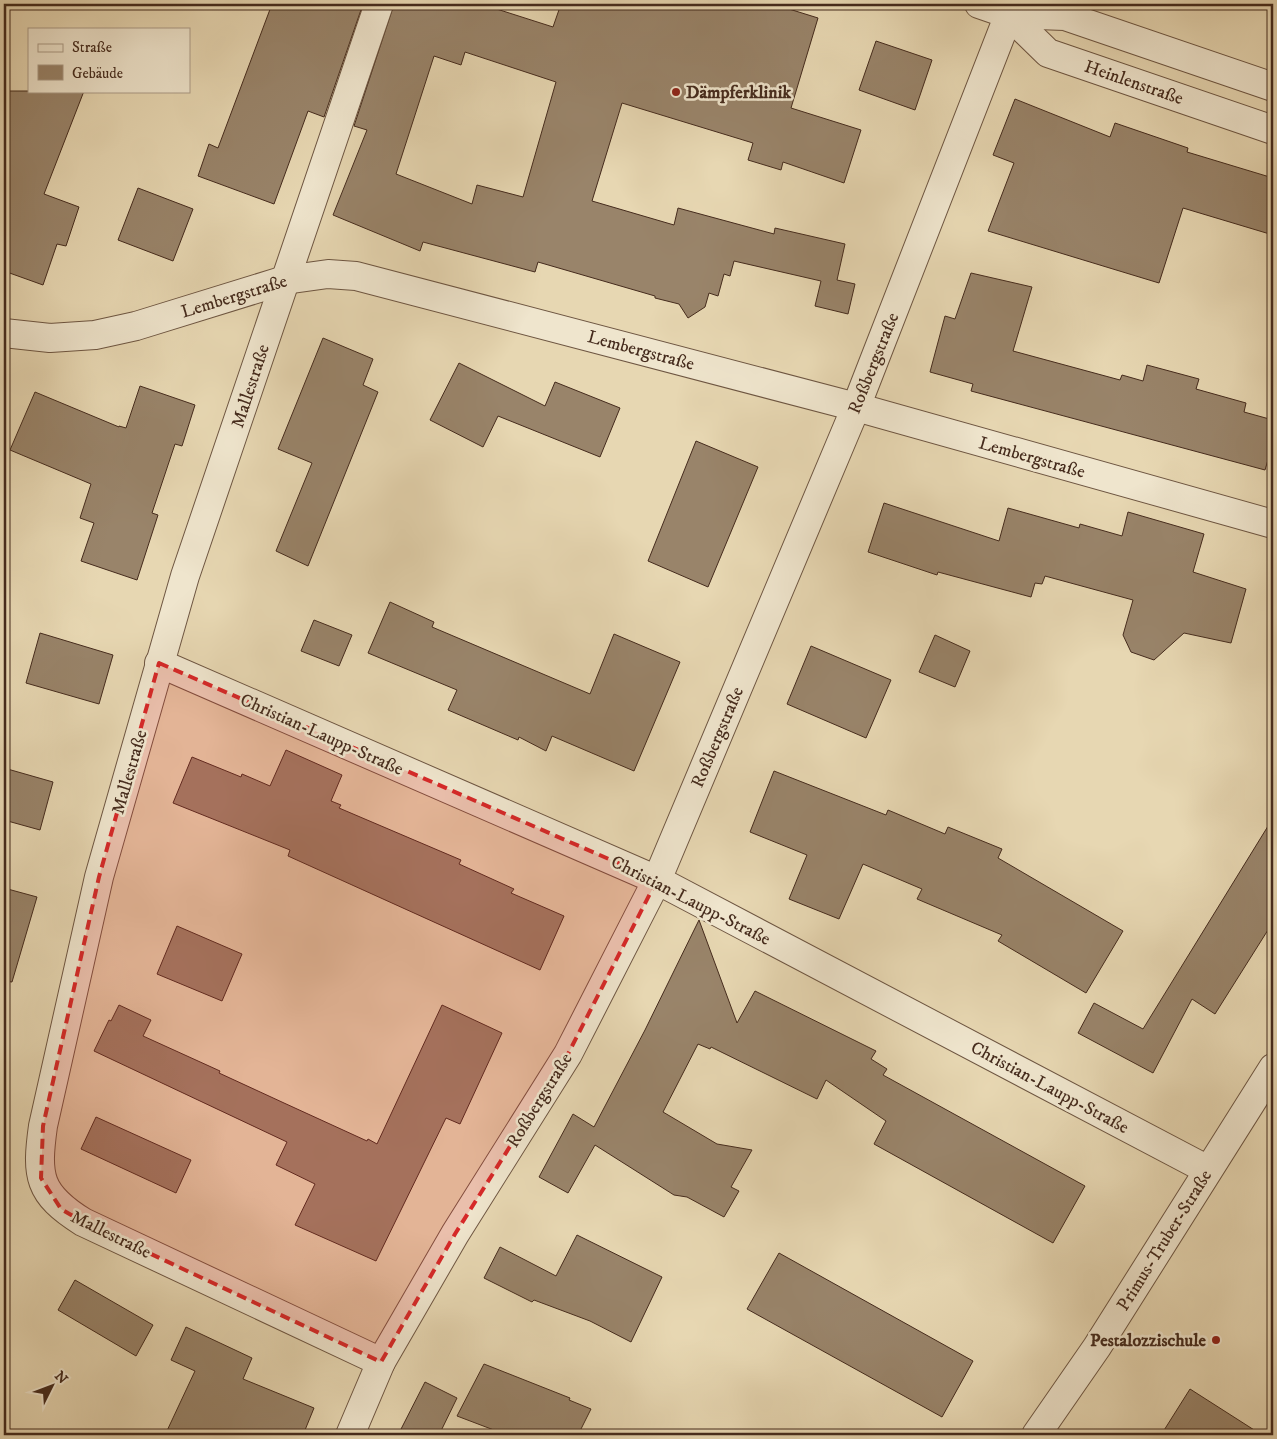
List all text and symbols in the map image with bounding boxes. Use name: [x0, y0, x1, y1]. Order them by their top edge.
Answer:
legend: [28, 28, 190, 92]
text: Straße: [72, 38, 112, 57]
street label: Heinlenstraße: [1081, 56, 1186, 110]
text: Gebäude: [72, 64, 123, 83]
place label: Dämpferklinik: [686, 82, 792, 104]
marker: Dämpferklinik: [670, 86, 682, 98]
street label: Lembergstraße: [179, 270, 290, 324]
street label: Roßbergstraße: [844, 309, 904, 417]
street label: Lembergstraße: [585, 326, 697, 376]
street label: Mallestraße: [227, 342, 275, 431]
street label: Lembergstraße: [976, 432, 1087, 484]
street label: Roßbergstraße: [687, 684, 749, 791]
street label: Christian-Laupp-Straße: [237, 689, 407, 781]
street label: Mallestraße: [107, 728, 152, 817]
street label: Christian-Laupp-Straße: [607, 851, 774, 951]
street label: Christian-Laupp-Straße: [967, 1037, 1132, 1139]
street label: Roßbergstraße: [502, 1049, 578, 1152]
street label: Primus-Truber-Straße: [1113, 1166, 1217, 1315]
street label: Mallestraße: [67, 1206, 154, 1264]
place label: Pestalozzischule: [1090, 1330, 1207, 1352]
marker: Pestalozzischule: [1210, 1334, 1222, 1346]
north arrow: [28, 1362, 78, 1412]
text: N: [50, 1368, 72, 1389]

